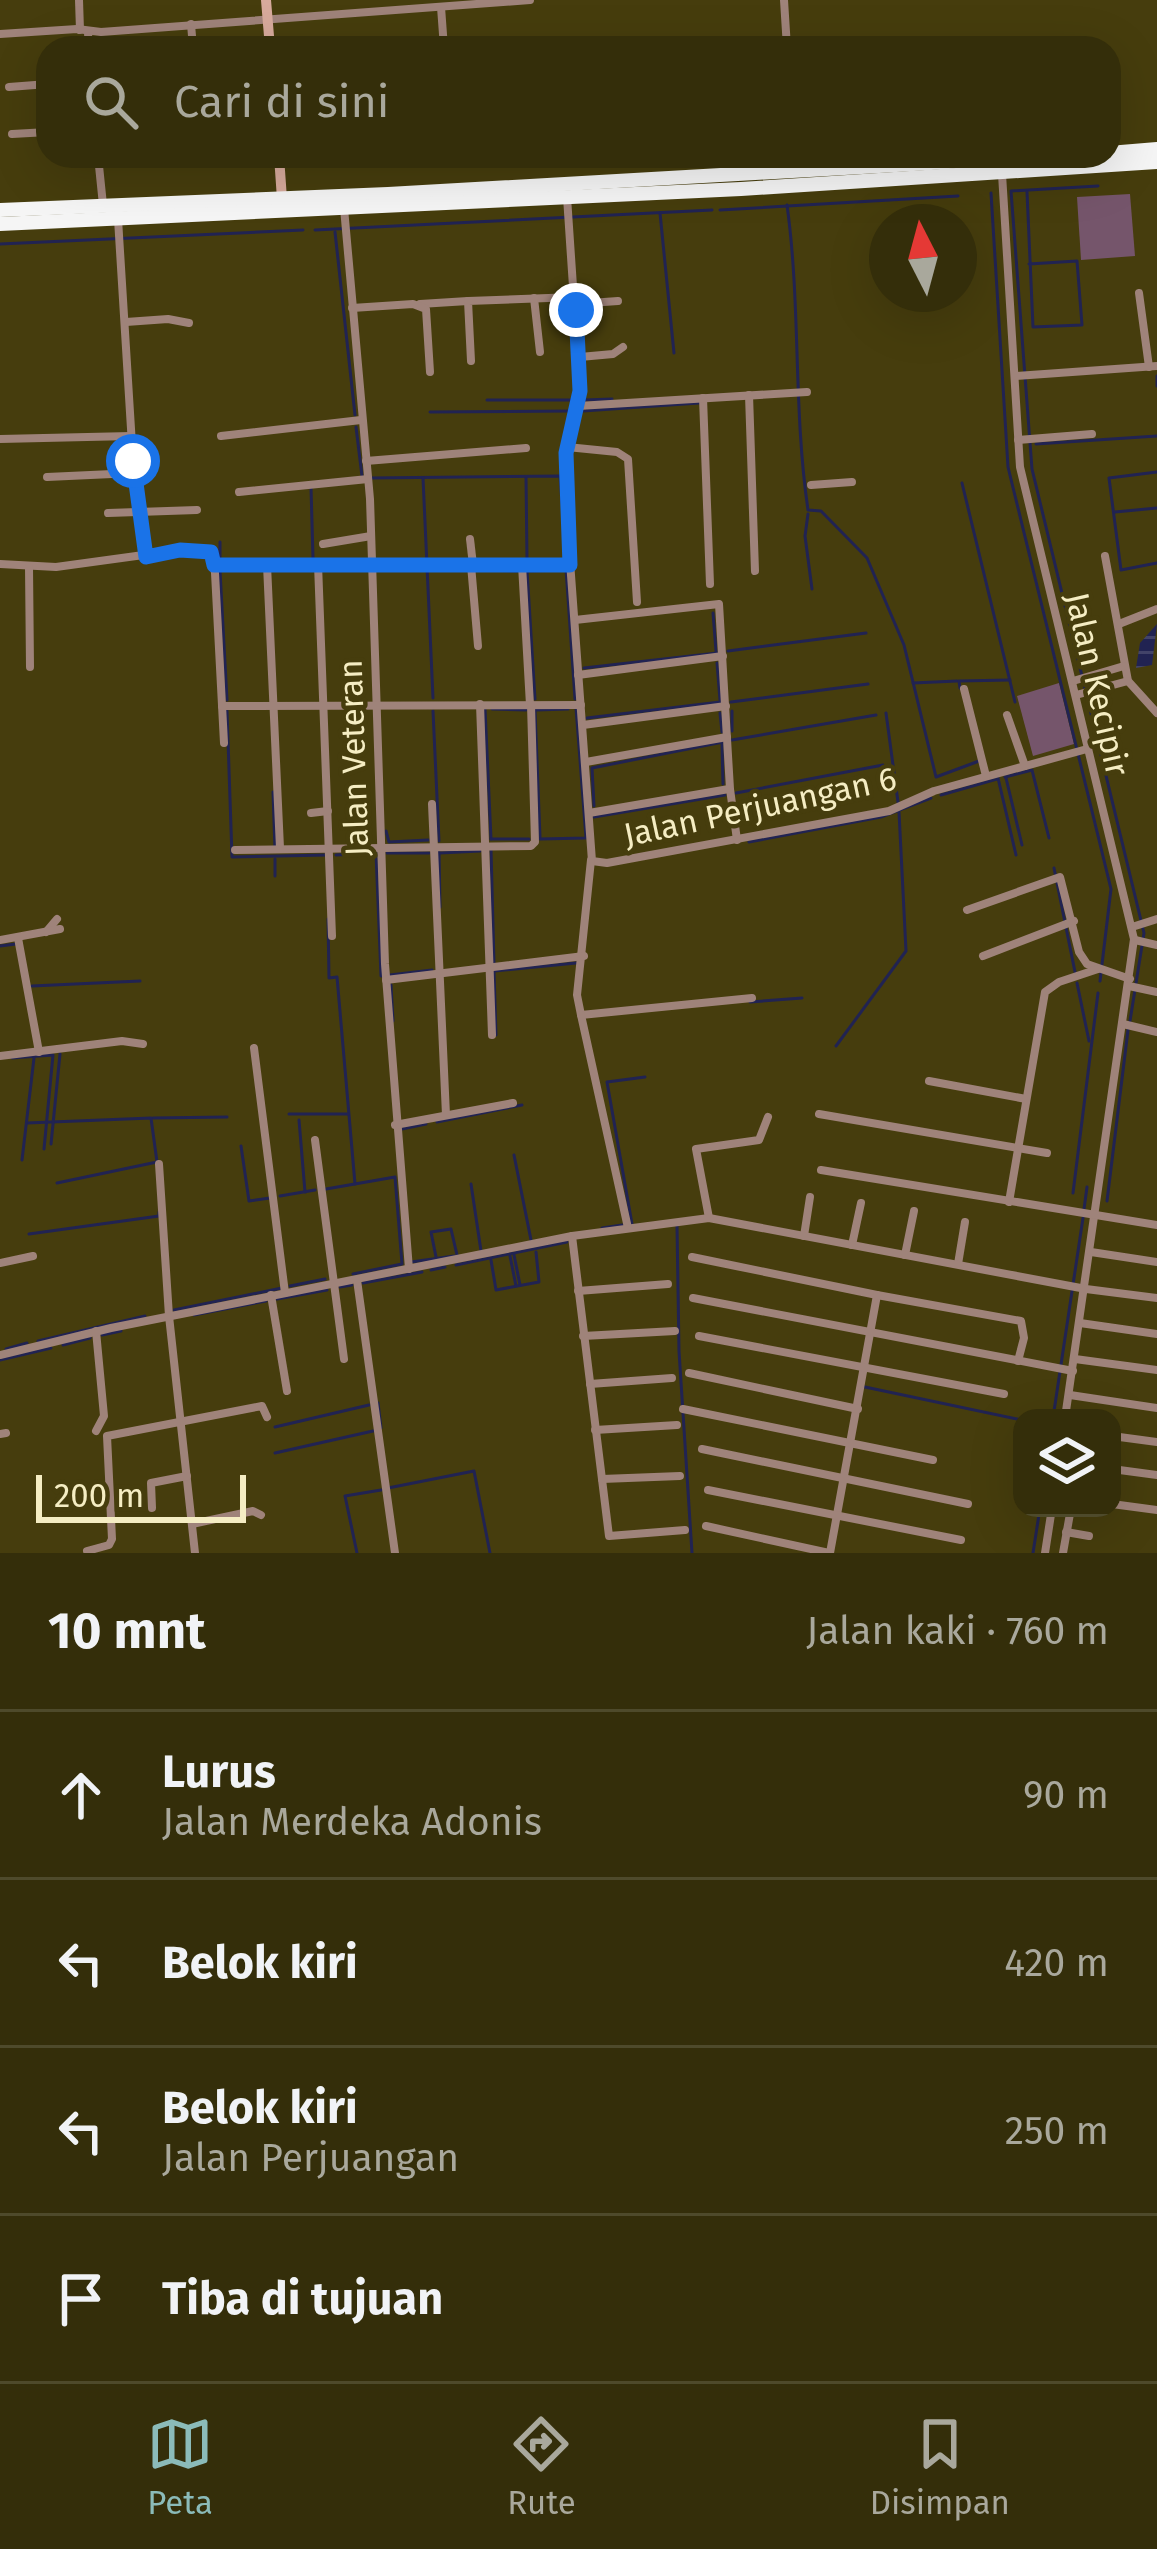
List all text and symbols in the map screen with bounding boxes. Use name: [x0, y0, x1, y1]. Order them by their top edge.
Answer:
search box: [36, 36, 1121, 168]
icon: search: [78, 69, 144, 135]
text: Cari di sini: [174, 75, 390, 129]
north arrow: [869, 204, 977, 312]
route end: [549, 283, 603, 337]
route start: [106, 434, 160, 488]
street label: Jalan Kecipir: [1056, 588, 1138, 780]
street label: Jalan Veteran: [331, 659, 377, 857]
street label: Jalan Perjuangan 6: [620, 759, 900, 855]
map controls: [1013, 1409, 1121, 1517]
button: layers: [1013, 1409, 1121, 1517]
scale bar: [36, 1469, 246, 1522]
text: 200 m: [54, 1476, 144, 1516]
text: 10 mnt: [48, 1600, 206, 1662]
text: Jalan kaki · 760 m: [806, 1608, 1109, 1654]
text: Lurus: [162, 1745, 276, 1799]
icon: ahead: [48, 1762, 114, 1828]
text: 90 m: [1023, 1772, 1109, 1818]
text: Jalan Merdeka Adonis: [162, 1799, 542, 1845]
icon: left: [48, 1930, 114, 1996]
text: Belok kiri: [162, 1936, 358, 1990]
text: 420 m: [1004, 1940, 1109, 1986]
text: Belok kiri: [162, 2081, 358, 2135]
icon: left: [48, 2098, 114, 2164]
text: 250 m: [1005, 2108, 1109, 2154]
text: Jalan Perjuangan: [162, 2135, 459, 2181]
icon: arrive: [48, 2266, 114, 2332]
text: Tiba di tujuan: [162, 2272, 443, 2326]
tab: Peta: [147, 2411, 213, 2523]
tab: Rute: [507, 2411, 576, 2523]
tab: Disimpan: [870, 2411, 1010, 2523]

